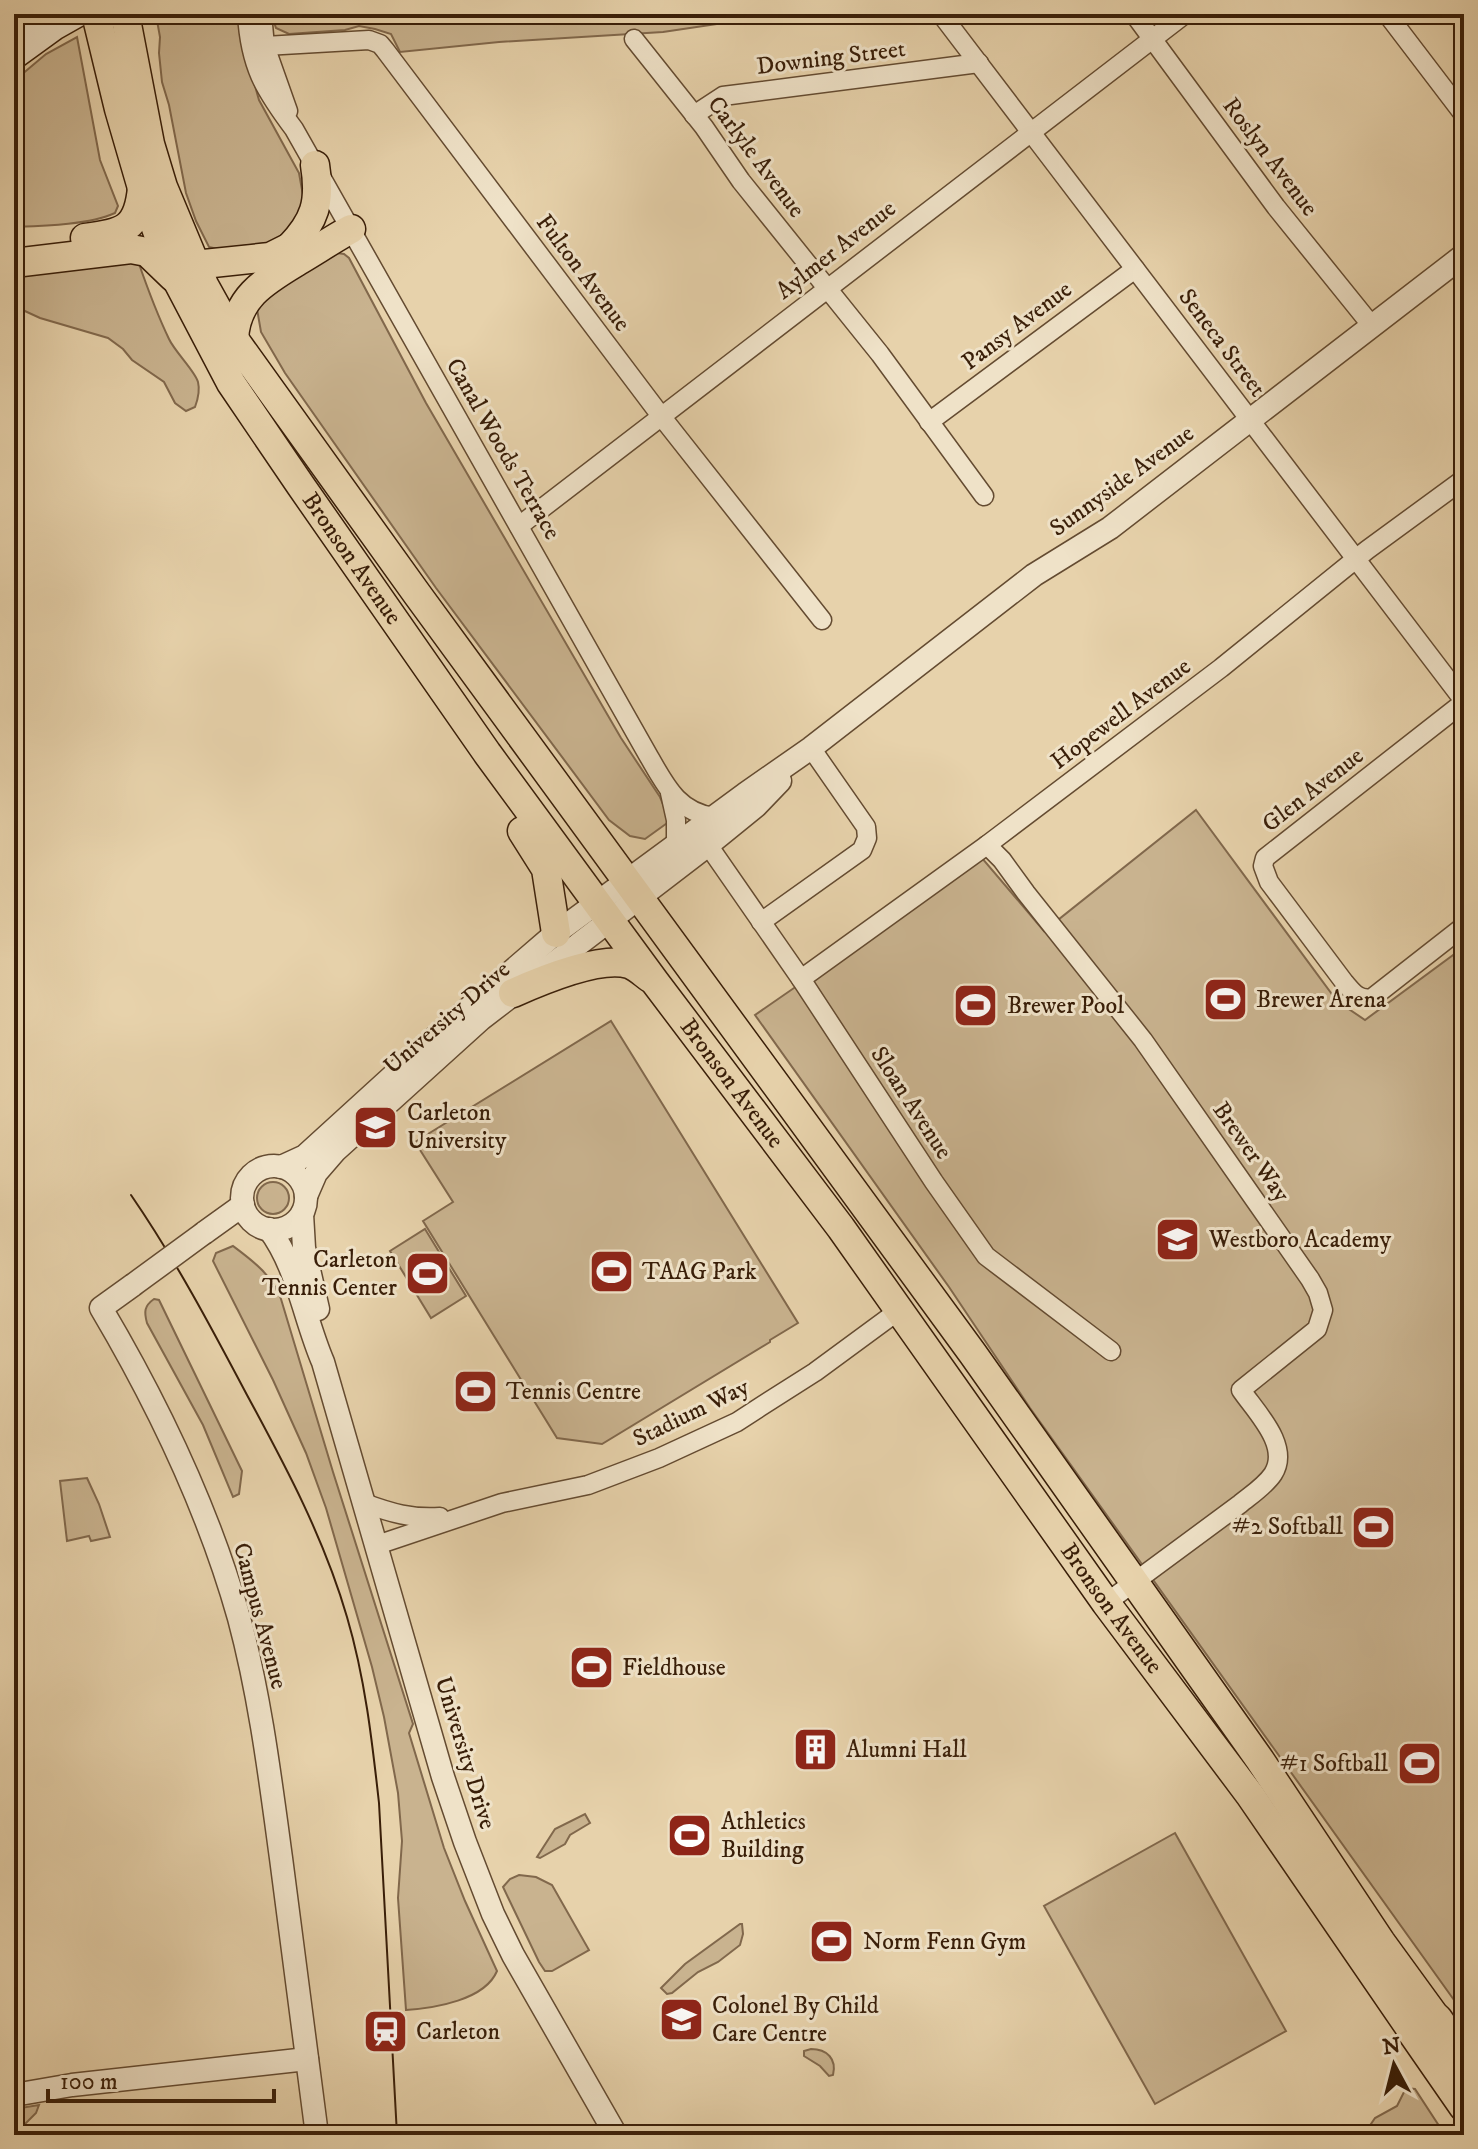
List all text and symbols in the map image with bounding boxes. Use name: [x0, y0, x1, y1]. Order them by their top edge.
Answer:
street label: Downing Street: [755, 34, 907, 82]
street label: Carlyle Avenue: [701, 90, 811, 224]
street label: Roslyn Avenue: [1216, 92, 1324, 222]
street label: Aylmer Avenue: [770, 194, 902, 306]
street label: Fulton Avenue: [529, 208, 637, 338]
street label: Pansy Avenue: [956, 275, 1078, 377]
street label: Seneca Street: [1172, 283, 1272, 403]
street label: Canal Woods Terrace: [439, 353, 567, 545]
street label: Sunnyside Avenue: [1044, 419, 1200, 543]
street label: Bronson Avenue: [295, 487, 408, 631]
street label: Hopewell Avenue: [1045, 652, 1197, 776]
street label: Glen Avenue: [1256, 741, 1370, 839]
street label: University Drive: [378, 955, 516, 1081]
sports icon: Brewer Arena: [1201, 976, 1249, 1024]
sports icon: Brewer Pool: [952, 982, 1000, 1030]
place label: Brewer Arena: [1256, 985, 1387, 1015]
place label: Brewer Pool: [1007, 991, 1125, 1021]
street label: Bronson Avenue: [673, 1013, 790, 1154]
street label: Sloan Avenue: [863, 1041, 959, 1165]
street label: Brewer Way: [1206, 1096, 1297, 1208]
place label: Carleton University: [407, 1098, 507, 1156]
school or university icon: Carleton University: [352, 1103, 400, 1151]
school or university icon: Westboro Academy: [1154, 1216, 1202, 1264]
place label: Westboro Academy: [1208, 1225, 1392, 1255]
place label: Carleton Tennis Center: [262, 1245, 397, 1303]
sports icon: TAAG Park: [587, 1248, 635, 1296]
sports icon: Carleton Tennis Center: [404, 1250, 452, 1298]
place label: TAAG Park: [642, 1257, 757, 1287]
sports icon: Tennis Centre: [451, 1368, 499, 1416]
street label: Stadium Way: [628, 1372, 754, 1454]
place label: Tennis Centre: [506, 1377, 641, 1407]
sports icon: #2 Softball: [1350, 1503, 1398, 1551]
place label: #2 Softball: [1231, 1512, 1344, 1542]
street label: Bronson Avenue: [1054, 1537, 1169, 1680]
street label: Campus Avenue: [226, 1540, 294, 1692]
sports icon: Fieldhouse: [567, 1644, 615, 1692]
place label: Fieldhouse: [622, 1653, 726, 1683]
street label: University Drive: [428, 1673, 502, 1833]
building icon: Alumni Hall: [791, 1726, 839, 1774]
place label: Alumni Hall: [846, 1735, 967, 1765]
sports icon: #1 Softball: [1395, 1740, 1443, 1788]
place label: #1 Softball: [1279, 1749, 1389, 1779]
place label: Athletics Building: [721, 1807, 806, 1865]
sports icon: Athletics Building: [666, 1812, 714, 1860]
sports icon: Norm Fenn Gym: [808, 1918, 856, 1966]
place label: Norm Fenn Gym: [863, 1927, 1026, 1957]
place label: Colonel By Child Care Centre: [712, 1991, 879, 2049]
school or university icon: Colonel By Child Care Centre: [657, 1996, 705, 2044]
station icon: Carleton: [361, 2008, 409, 2056]
place label: Carleton: [416, 2017, 500, 2047]
north arrow: [1354, 2025, 1434, 2105]
text: N: [1381, 2032, 1402, 2061]
scale bar: [48, 2053, 274, 2103]
text: 100 m: [60, 2067, 118, 2097]

